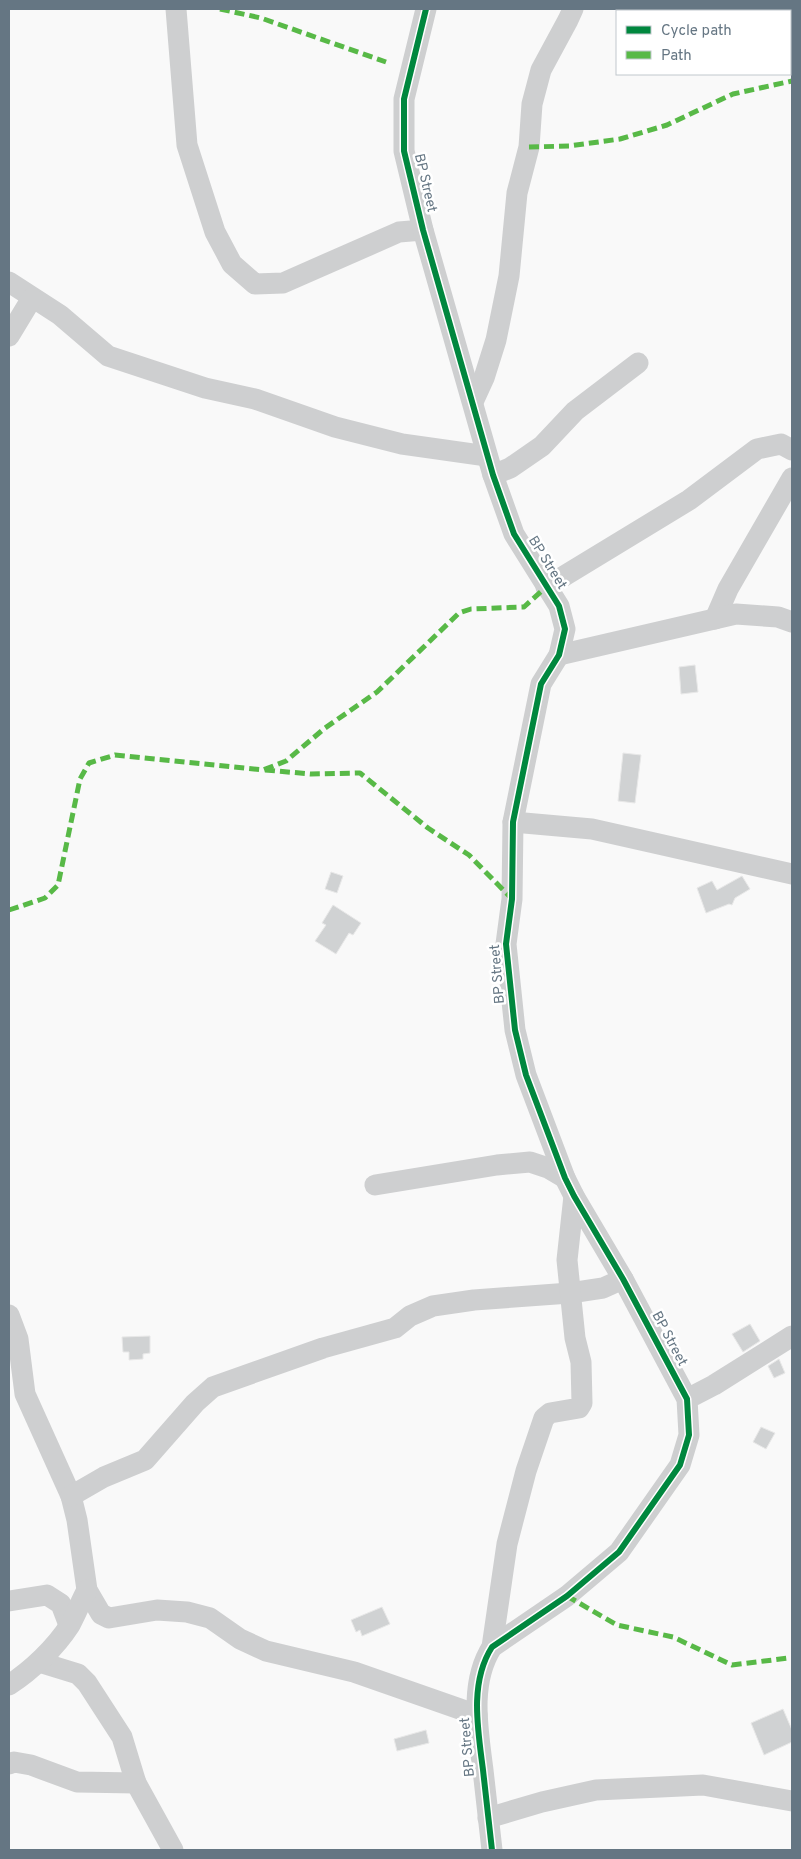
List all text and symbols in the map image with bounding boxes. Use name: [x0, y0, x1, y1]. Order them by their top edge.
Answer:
legend: [616, 10, 791, 75]
text: Cycle path: [661, 22, 732, 41]
text: Path: [661, 47, 692, 66]
street label: BP Street: [410, 152, 440, 214]
street label: BP Street: [524, 533, 570, 593]
street label: BP Street: [487, 943, 509, 1005]
street label: BP Street: [647, 1309, 691, 1369]
street label: BP Street: [457, 1716, 479, 1778]

